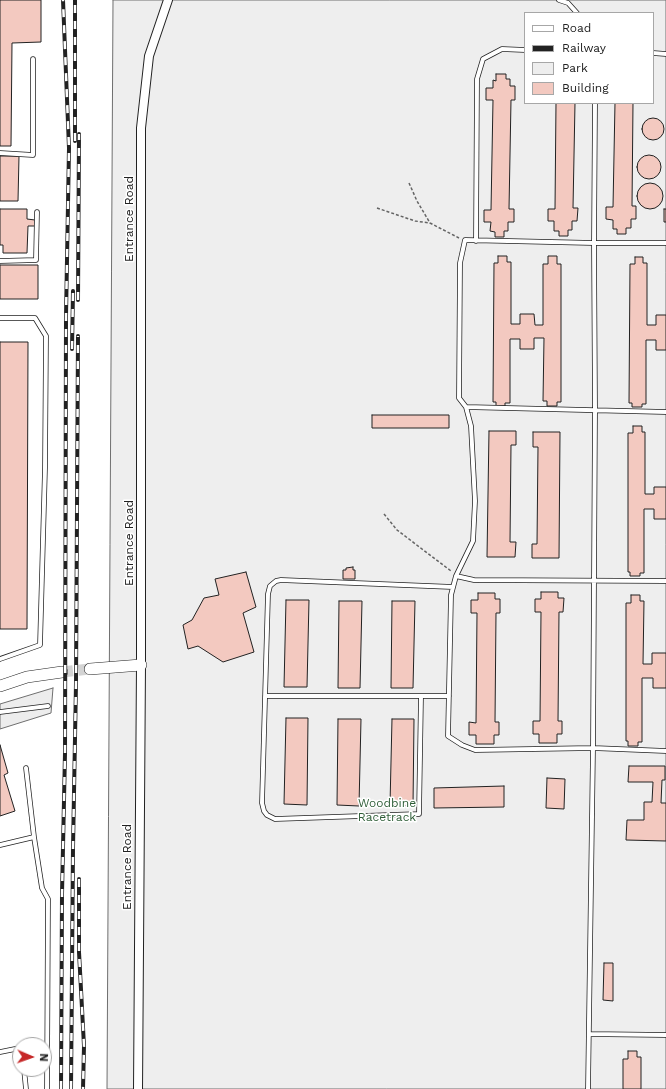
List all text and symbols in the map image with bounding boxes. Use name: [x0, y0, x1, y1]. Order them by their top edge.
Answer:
legend: [524, 12, 654, 104]
text: Road: [562, 21, 591, 35]
text: Railway: [562, 41, 606, 55]
text: Park: [562, 61, 588, 75]
text: Building: [562, 81, 609, 95]
street label: Entrance Road: [122, 176, 136, 262]
street label: Entrance Road: [122, 500, 136, 586]
park label: Woodbine Racetrack: [358, 796, 416, 824]
street label: Entrance Road: [120, 824, 134, 910]
north arrow: [12, 1037, 52, 1077]
text: N: [37, 1053, 50, 1062]

